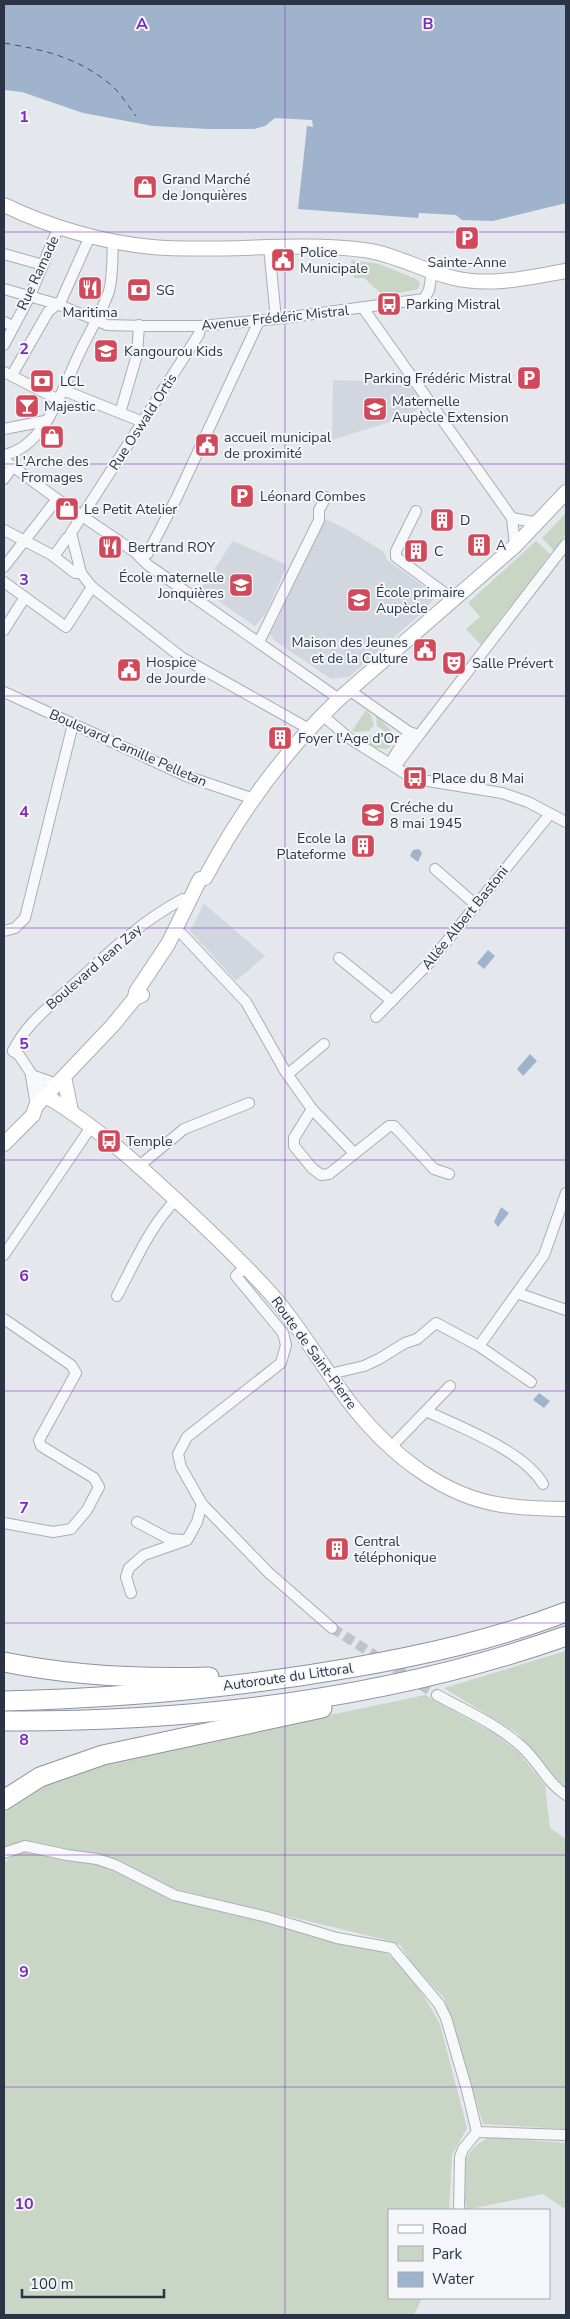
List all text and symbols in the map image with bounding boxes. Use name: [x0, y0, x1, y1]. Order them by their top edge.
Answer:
text: A: [136, 13, 148, 35]
text: B: [422, 13, 434, 35]
text: 1: [19, 106, 29, 128]
place label: Grand Marché de Jonquières: [162, 170, 250, 205]
shop icon: Grand Marché de Jonquières: [132, 174, 158, 200]
parking icon: Sainte-Anne: [454, 225, 480, 251]
street label: Rue Ramade: [12, 233, 64, 313]
place label: Police Municipale: [300, 243, 368, 278]
public building icon: Police Municipale: [270, 247, 296, 273]
place label: Sainte-Anne: [428, 253, 506, 272]
restaurant icon: Maritima: [77, 275, 103, 301]
bank icon: SG: [126, 277, 152, 303]
place label: SG: [156, 281, 175, 300]
bus stop icon: Parking Mistral: [376, 291, 402, 317]
place label: Parking Mistral: [406, 295, 501, 314]
street label: Avenue Frédéric Mistral: [200, 301, 351, 335]
place label: Maritima: [62, 303, 118, 322]
text: 2: [19, 338, 29, 360]
school or university icon: Kangourou Kids: [93, 338, 119, 364]
place label: Kangourou Kids: [124, 342, 223, 361]
parking icon: Parking Frédéric Mistral: [516, 365, 542, 391]
bank icon: LCL: [29, 368, 55, 394]
place label: Parking Frédéric Mistral: [364, 369, 513, 388]
street label: Rue Oswald Ortis: [105, 370, 181, 474]
place label: LCL: [60, 372, 85, 391]
place label: Maternelle Aupècle Extension: [392, 392, 509, 427]
bar icon: Majestic: [14, 393, 40, 419]
school or university icon: Maternelle Aupècle Extension: [362, 396, 388, 422]
place label: Majestic: [44, 397, 96, 416]
shop icon: L'Arche des Fromages: [39, 424, 65, 450]
place label: accueil municipal de proximité: [224, 428, 332, 463]
public building icon: accueil municipal de proximité: [194, 432, 220, 458]
place label: L'Arche des Fromages: [15, 452, 89, 487]
parking icon: Léonard Combes: [229, 483, 255, 509]
place label: Léonard Combes: [260, 487, 366, 506]
shop icon: Le Petit Atelier: [54, 496, 80, 522]
place label: Le Petit Atelier: [84, 500, 177, 519]
building icon: D: [429, 507, 455, 533]
place label: D: [460, 511, 470, 530]
building icon: A: [466, 532, 492, 558]
restaurant icon: Bertrand ROY: [97, 534, 123, 560]
place label: A: [496, 536, 506, 555]
place label: Bertrand ROY: [128, 538, 216, 557]
building icon: C: [403, 538, 429, 564]
place label: C: [434, 542, 443, 561]
place label: École maternelle Jonquières: [119, 568, 224, 603]
text: 3: [19, 569, 29, 591]
school or university icon: École maternelle Jonquières: [228, 572, 254, 598]
place label: École primaire Aupècle: [376, 583, 465, 618]
school or university icon: École primaire Aupècle: [346, 587, 372, 613]
place label: Maison des Jeunes et de la Culture: [291, 633, 408, 668]
public building icon: Maison des Jeunes et de la Culture: [412, 637, 438, 663]
theatre icon: Salle Prévert: [441, 650, 467, 676]
place label: Hospice de Jourde: [146, 653, 206, 688]
place label: Salle Prévert: [472, 654, 553, 673]
public building icon: Hospice de Jourde: [116, 657, 142, 683]
street label: Boulevard Camille Pelletan: [46, 705, 210, 791]
building icon: Foyer l'Age d'Or: [267, 725, 293, 751]
place label: Foyer l'Age d'Or: [298, 729, 399, 748]
bus stop icon: Place du 8 Mai: [402, 765, 428, 791]
place label: Place du 8 Mai: [432, 769, 524, 788]
place label: Créche du 8 mai 1945: [390, 798, 462, 833]
text: 4: [19, 801, 29, 823]
school or university icon: Créche du 8 mai 1945: [360, 802, 386, 828]
place label: Ecole la Plateforme: [277, 829, 346, 864]
building icon: Ecole la Plateforme: [350, 833, 376, 859]
street label: Allée Albert Bastoni: [417, 862, 513, 974]
street label: Boulevard Jean Zay: [42, 920, 147, 1014]
text: 5: [19, 1033, 29, 1055]
bus stop icon: Temple: [96, 1128, 122, 1154]
place label: Temple: [126, 1132, 172, 1151]
text: 6: [19, 1265, 29, 1287]
street label: Route de Saint-Pierre: [267, 1293, 361, 1413]
text: 7: [19, 1497, 29, 1519]
place label: Central téléphonique: [354, 1532, 436, 1567]
building icon: Central téléphonique: [324, 1536, 350, 1562]
street label: Autoroute du Littoral: [222, 1658, 355, 1696]
text: 8: [19, 1729, 29, 1751]
text: 9: [19, 1961, 29, 1983]
text: 10: [14, 2193, 34, 2215]
legend: [388, 2209, 550, 2299]
text: Road: [432, 2219, 467, 2239]
text: Park: [432, 2244, 462, 2264]
scale bar: [22, 2266, 165, 2298]
text: Water: [432, 2269, 475, 2289]
text: 100 m: [30, 2274, 74, 2294]

